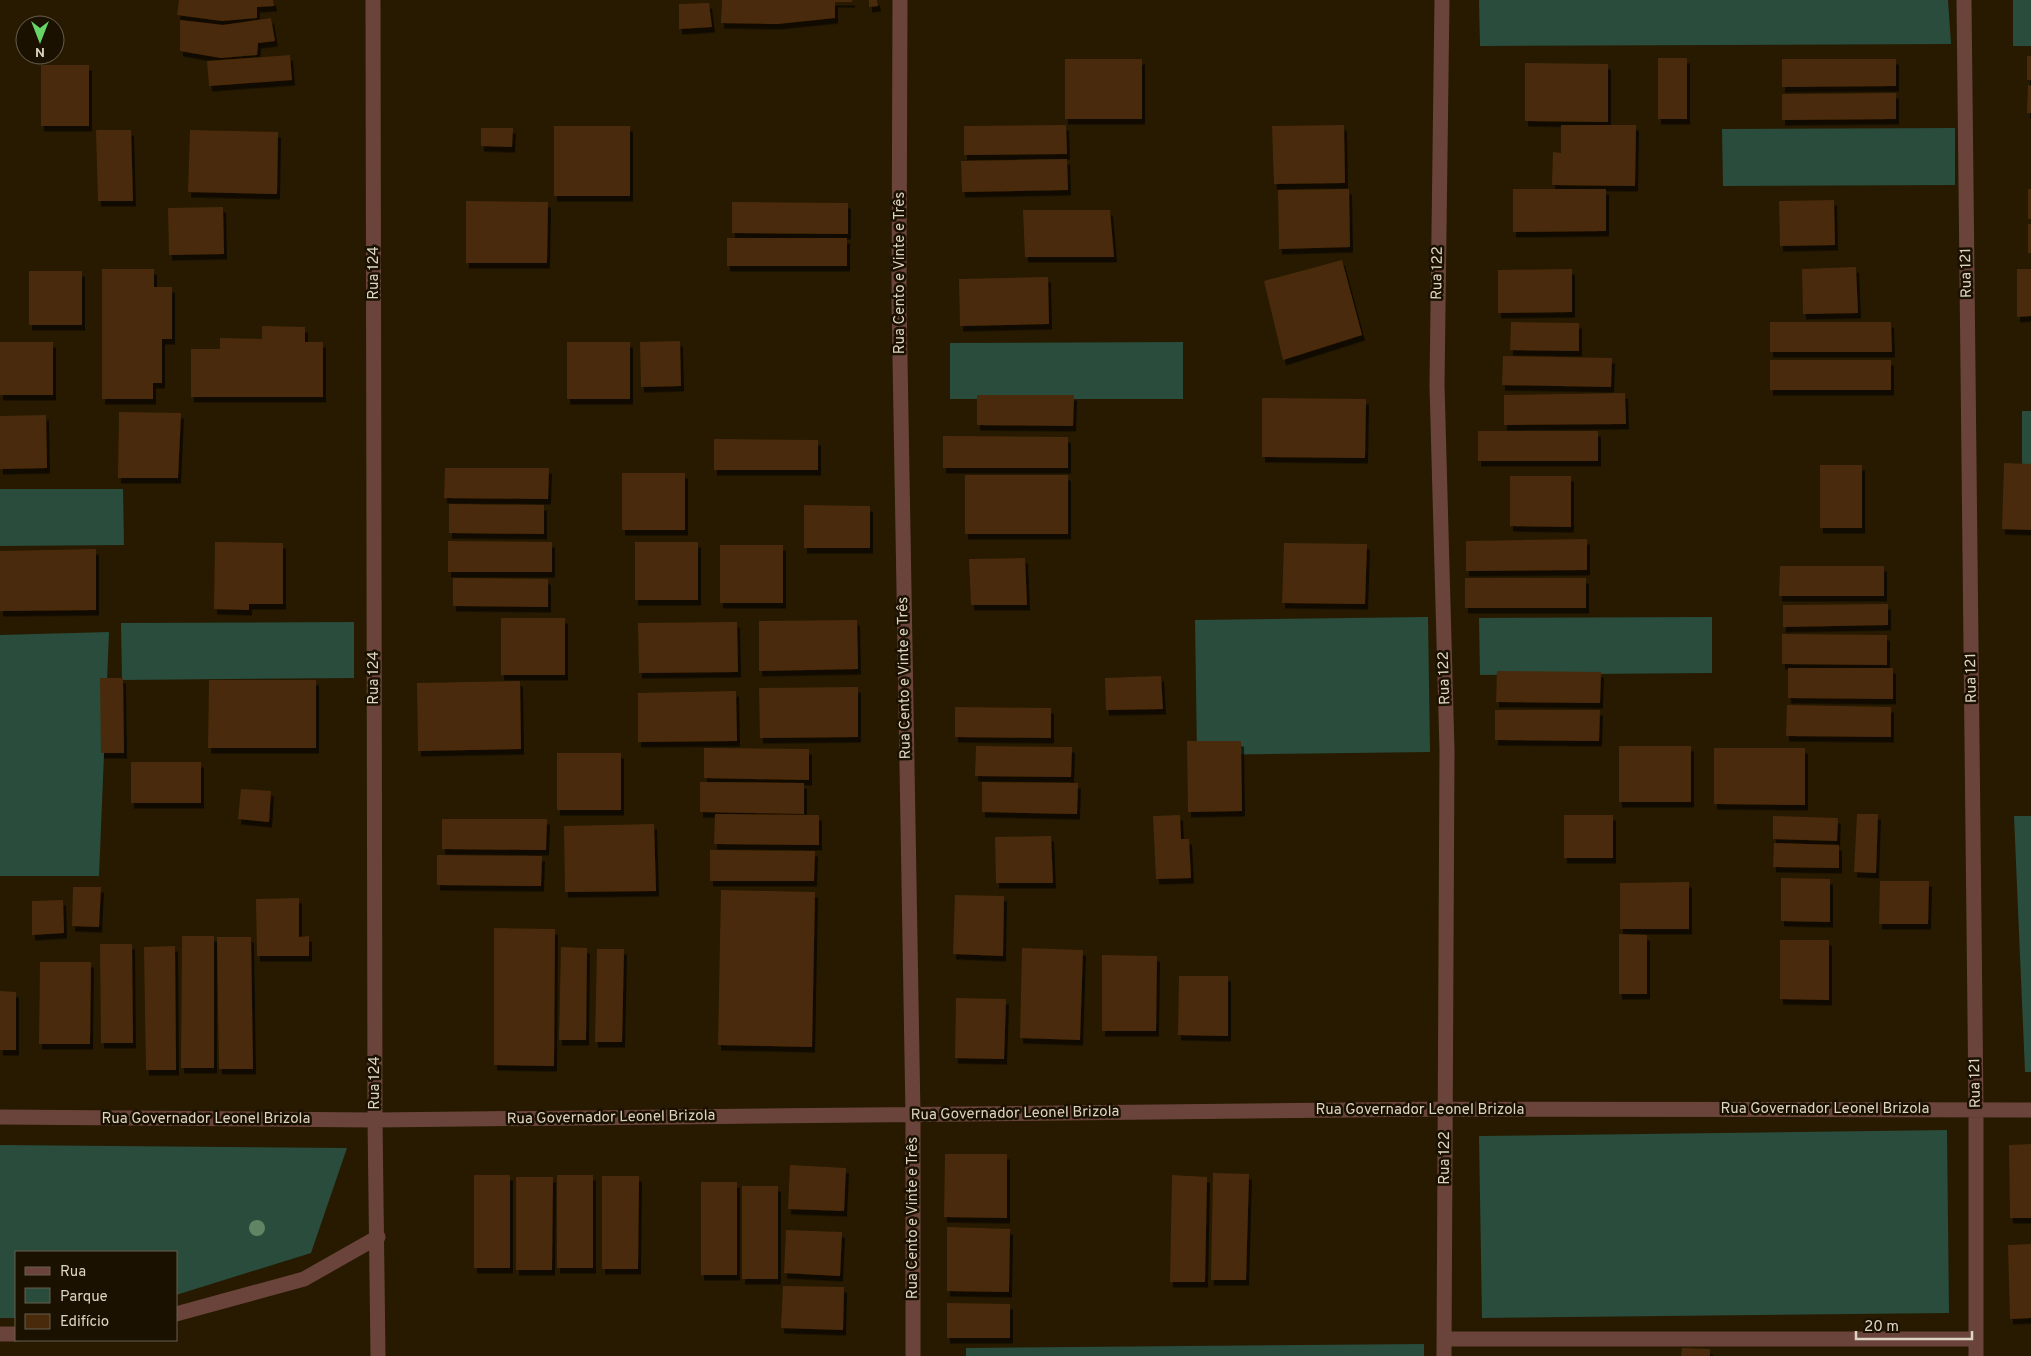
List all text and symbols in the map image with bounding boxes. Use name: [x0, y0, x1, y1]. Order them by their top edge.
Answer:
north arrow: [15, 15, 65, 65]
text: N: [35, 43, 45, 60]
street label: Rua Cento e Vinte e Três: [891, 192, 910, 354]
street label: Rua 124: [365, 246, 384, 300]
street label: Rua 122: [1428, 246, 1448, 300]
street label: Rua 121: [1957, 248, 1977, 298]
street label: Rua Cento e Vinte e Três: [894, 597, 916, 759]
street label: Rua 124: [365, 651, 384, 705]
street label: Rua 122: [1435, 651, 1455, 705]
street label: Rua 121: [1962, 653, 1982, 703]
street label: Rua 124: [366, 1056, 385, 1110]
street label: Rua 121: [1966, 1058, 1986, 1108]
street label: Rua Governador Leonel Brizola: [1721, 1100, 1929, 1119]
street label: Rua Governador Leonel Brizola: [1316, 1101, 1524, 1120]
street label: Rua Governador Leonel Brizola: [910, 1103, 1120, 1125]
street label: Rua Governador Leonel Brizola: [506, 1107, 716, 1129]
street label: Rua Governador Leonel Brizola: [102, 1110, 310, 1129]
street label: Rua 122: [1436, 1131, 1455, 1185]
street label: Rua Cento e Vinte e Três: [904, 1137, 923, 1299]
legend: [15, 1251, 178, 1341]
text: Rua: [60, 1263, 86, 1282]
text: Parque: [60, 1288, 108, 1307]
scale bar: [1856, 1308, 1972, 1340]
text: Edifício: [60, 1313, 109, 1332]
text: 20 m: [1864, 1318, 1899, 1337]

